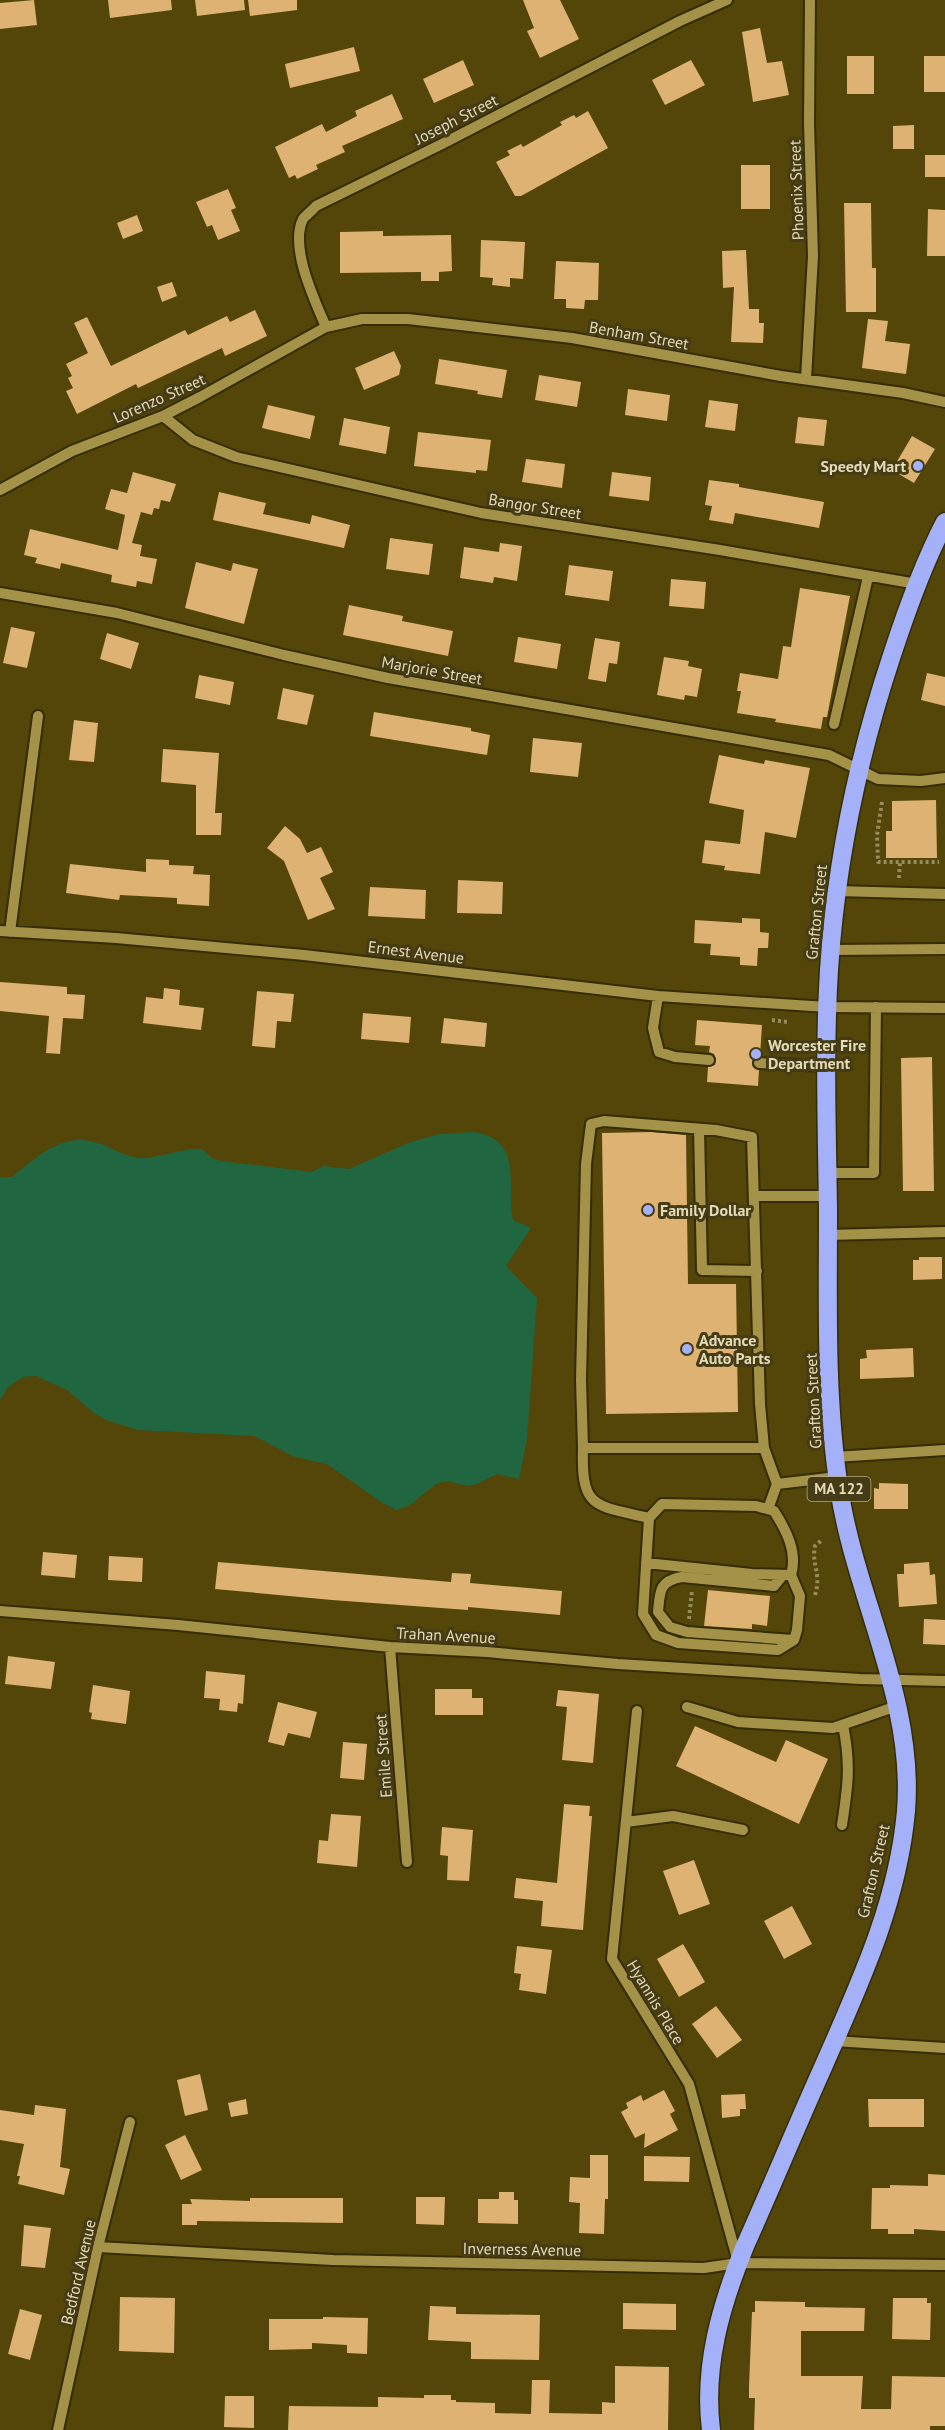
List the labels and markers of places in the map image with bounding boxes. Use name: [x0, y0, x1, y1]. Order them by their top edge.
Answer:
place label: Speedy Mart: [821, 456, 906, 476]
marker: Speedy Mart: [911, 459, 925, 473]
place label: Worcester Fire Department: [768, 1035, 866, 1073]
marker: Worcester Fire Department: [749, 1047, 763, 1061]
place label: Family Dollar: [660, 1200, 751, 1220]
marker: Family Dollar: [641, 1203, 655, 1217]
place label: Advance Auto Parts: [699, 1330, 771, 1368]
marker: Advance Auto Parts: [680, 1342, 694, 1356]

